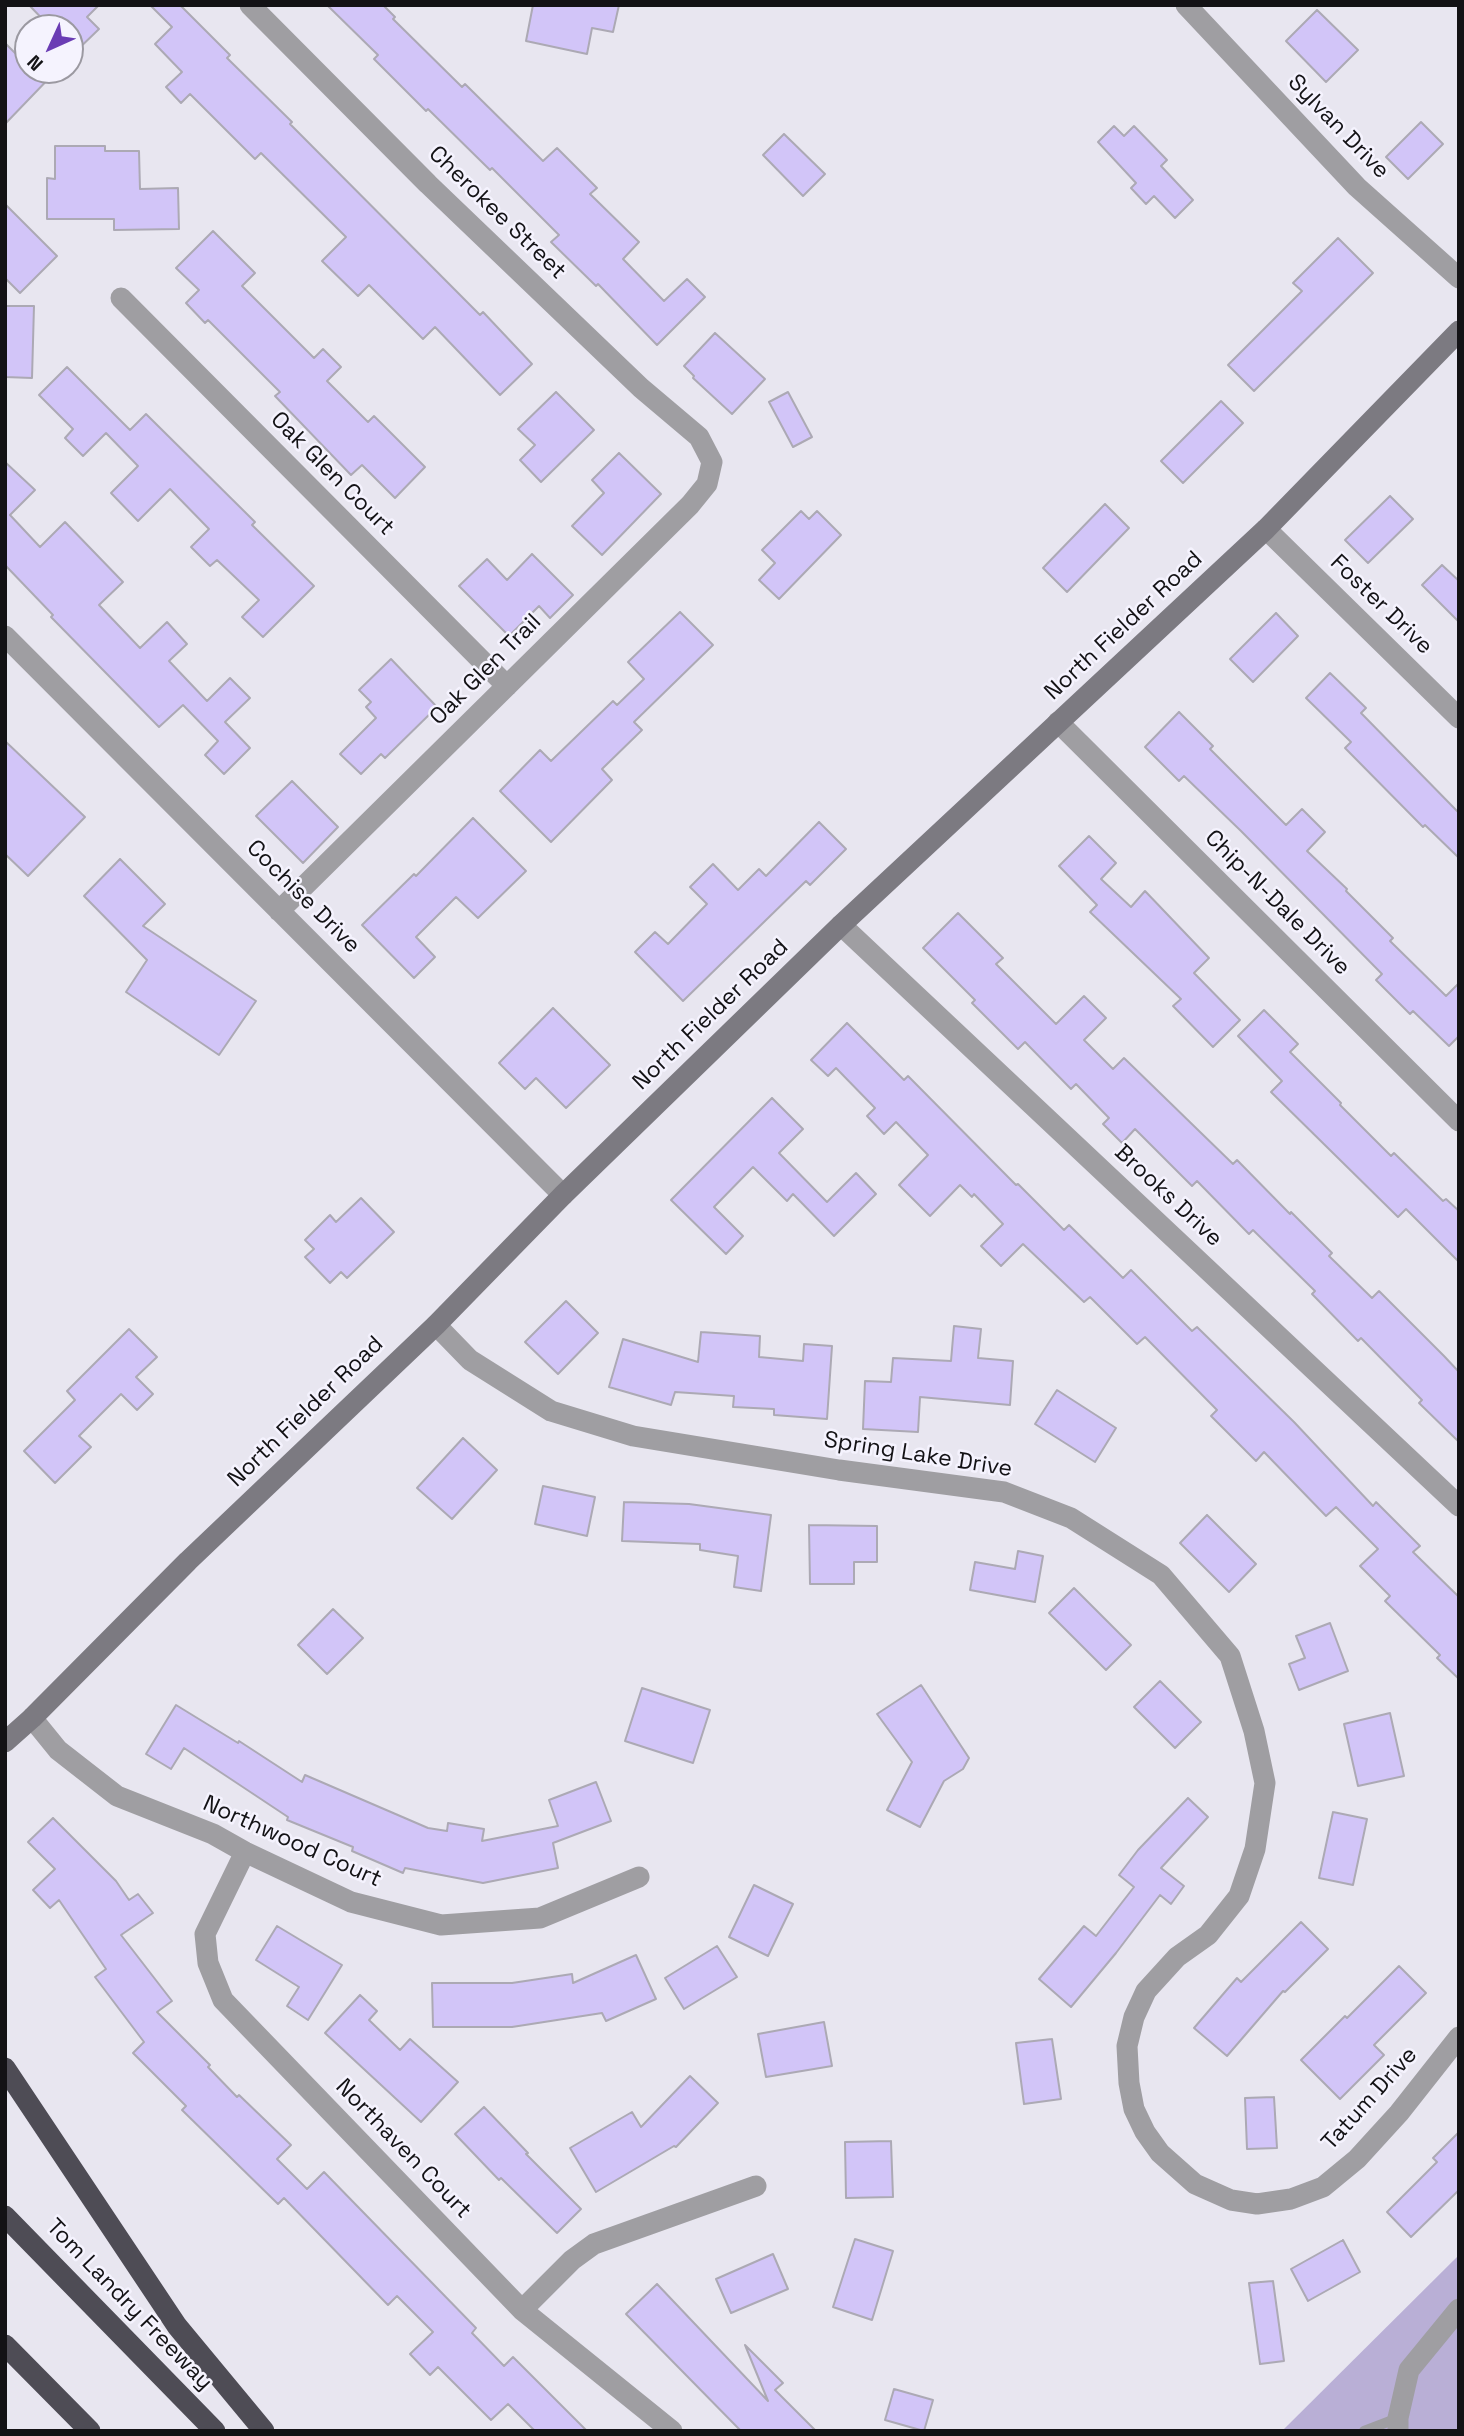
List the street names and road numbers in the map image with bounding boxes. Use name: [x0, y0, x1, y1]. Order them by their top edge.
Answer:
street label: Sylvan Drive: [1281, 69, 1395, 185]
street label: Cherokee Street: [423, 140, 571, 286]
street label: Oak Glen Court: [264, 406, 400, 542]
street label: North Fielder Road: [1039, 546, 1209, 706]
street label: Foster Drive: [1324, 549, 1438, 661]
street label: Oak Glen Trail: [425, 609, 547, 731]
street label: Chip-N-Dale Drive: [1199, 825, 1355, 981]
street label: Cochise Drive: [240, 834, 366, 960]
street label: North Fielder Road: [627, 934, 795, 1096]
street label: Brooks Drive: [1108, 1139, 1228, 1253]
street label: North Fielder Road: [222, 1331, 390, 1493]
street label: Spring Lake Drive: [822, 1426, 1014, 1484]
street label: Northwood Court: [199, 1790, 385, 1894]
street label: Tatum Drive: [1316, 2042, 1424, 2156]
street label: Northaven Court: [329, 2073, 477, 2225]
street label: Tom Landry Freeway: [40, 2214, 218, 2396]

